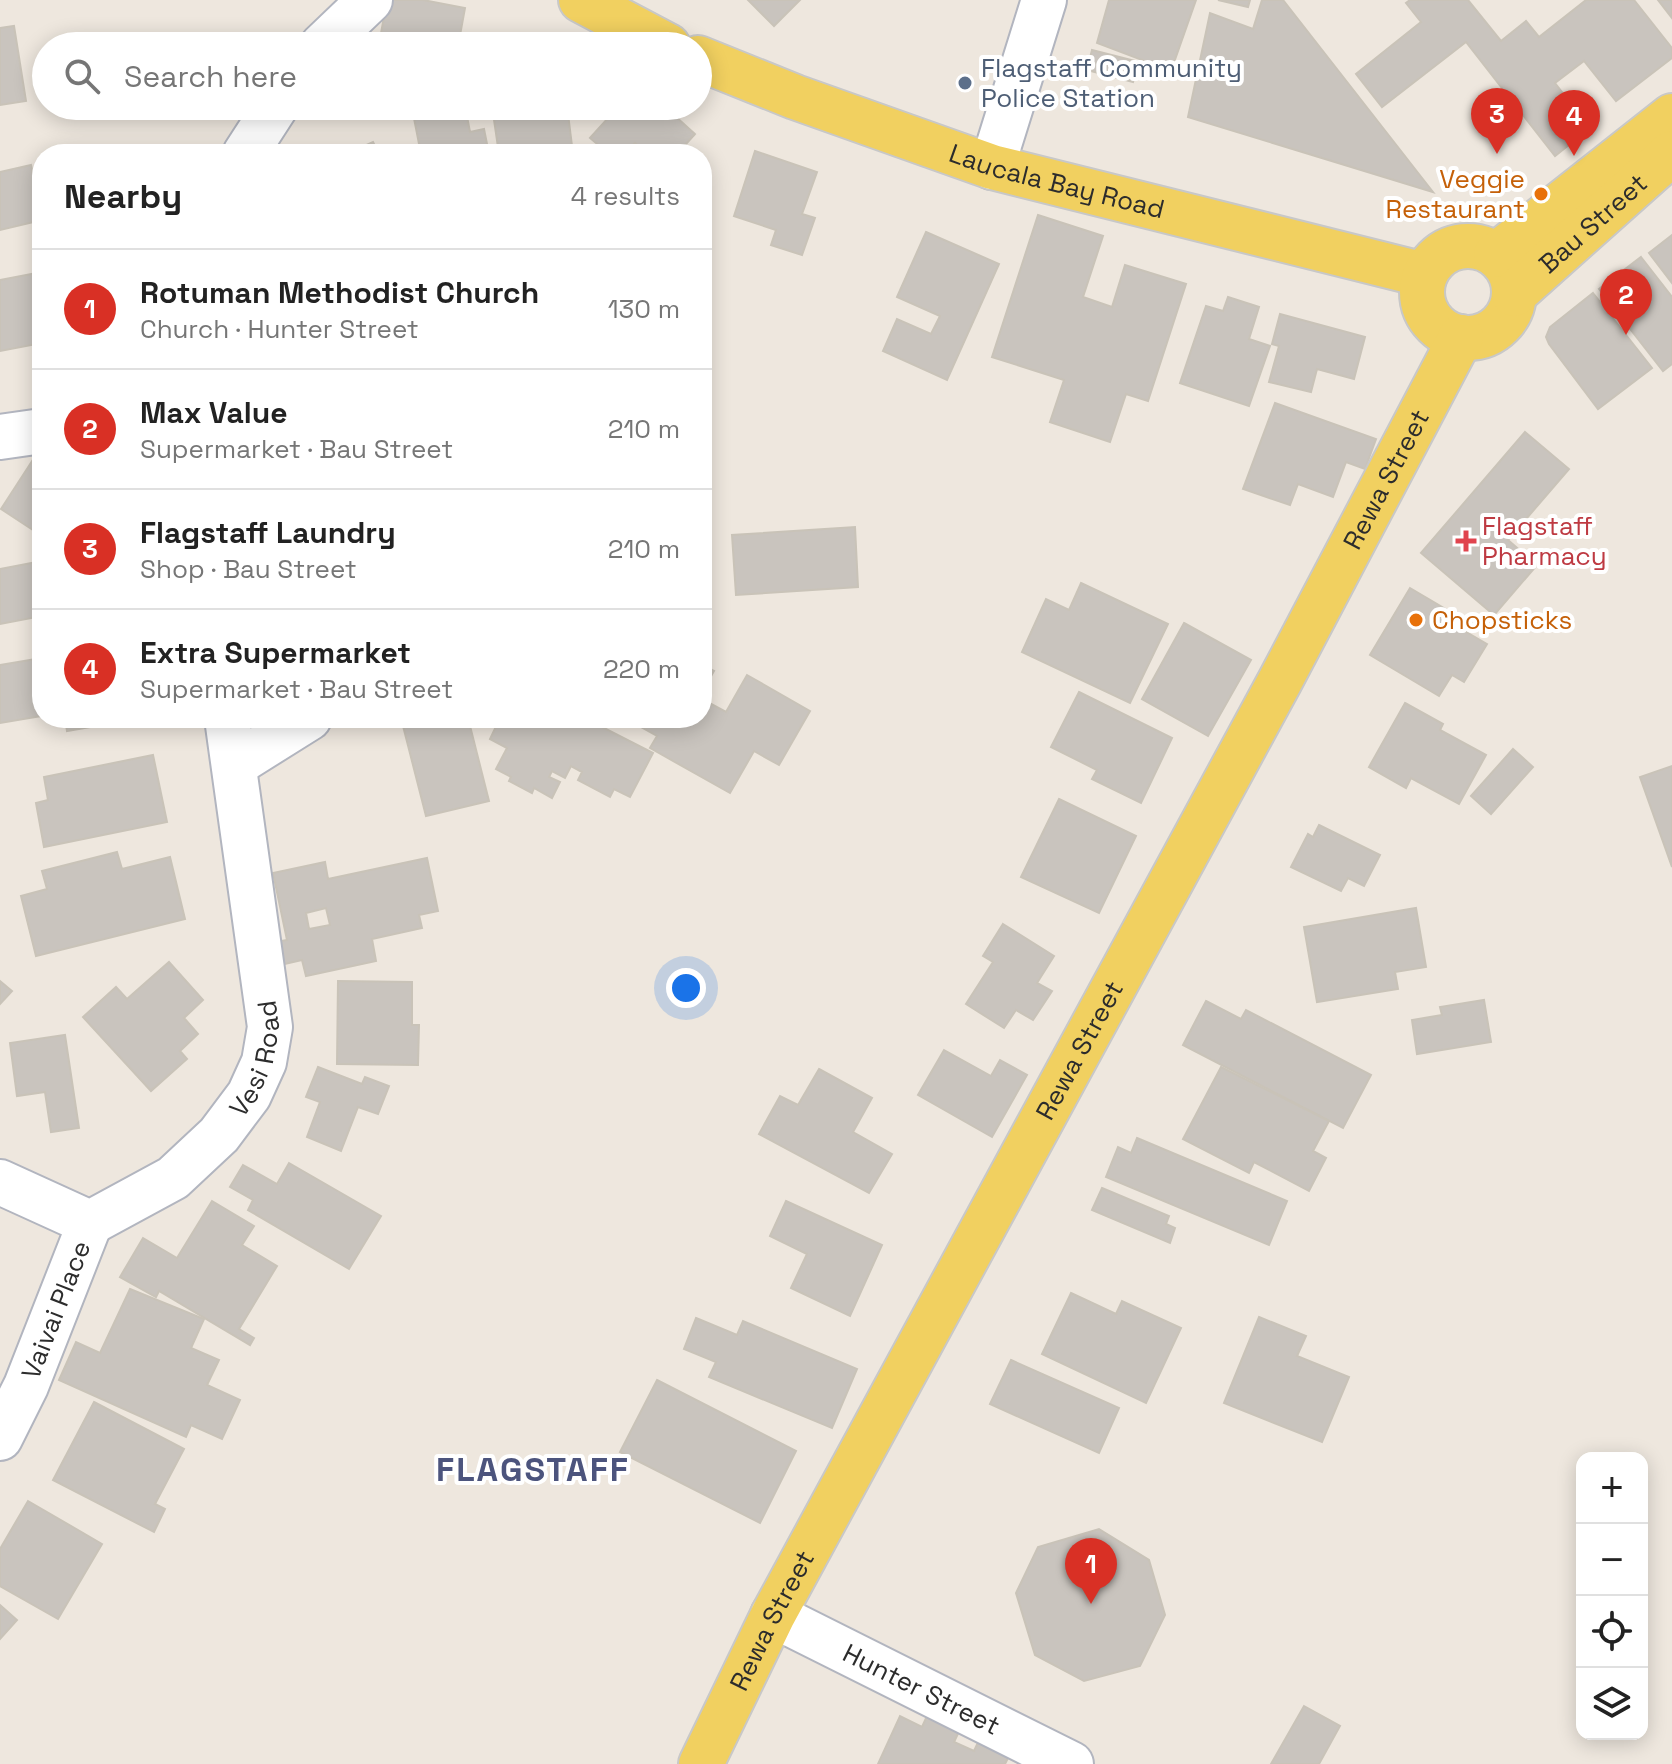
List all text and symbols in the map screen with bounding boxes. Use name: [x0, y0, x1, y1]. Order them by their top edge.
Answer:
search box: [32, 32, 712, 120]
place label: Flagstaff Community Police Station: [981, 51, 1242, 115]
icon: search: [60, 54, 104, 98]
text: Search here: [124, 57, 297, 96]
marker: Flagstaff Community Police Station: [956, 74, 974, 92]
pin: 3: [1471, 88, 1523, 154]
pin: 4: [1548, 90, 1600, 156]
street label: Laucala Bay Road: [944, 136, 1168, 226]
place label: Veggie Restaurant: [1386, 162, 1525, 226]
street label: Bau Street: [1532, 166, 1654, 281]
text: Nearby: [64, 175, 182, 218]
text: 4 results: [571, 179, 680, 213]
marker: Veggie Restaurant: [1532, 185, 1550, 203]
pin: 2: [1600, 269, 1652, 335]
text: Rotuman Methodist Church: [140, 273, 539, 312]
text: 1: [84, 292, 96, 326]
text: 130 m: [608, 292, 680, 326]
text: Church · Hunter Street: [140, 312, 419, 346]
text: Max Value: [140, 393, 288, 432]
street label: Rewa Street: [1335, 404, 1437, 555]
text: 2: [82, 412, 98, 446]
text: 210 m: [608, 412, 680, 446]
text: Supermarket · Bau Street: [140, 432, 453, 466]
place label: Flagstaff Pharmacy: [1482, 509, 1607, 573]
text: Flagstaff Laundry: [140, 513, 396, 552]
text: 3: [82, 532, 98, 566]
text: 210 m: [608, 532, 680, 566]
marker: Flagstaff Pharmacy: [1457, 532, 1475, 550]
text: Shop · Bau Street: [140, 552, 357, 586]
place label: Chopsticks: [1432, 603, 1572, 637]
marker: Chopsticks: [1407, 611, 1425, 629]
text: Extra Supermarket: [140, 633, 411, 672]
text: 4: [82, 652, 98, 686]
text: 220 m: [603, 652, 680, 686]
text: Supermarket · Bau Street: [140, 672, 453, 706]
your location: [666, 968, 706, 1008]
street label: Rewa Street: [1028, 975, 1131, 1126]
street label: Vesi Road: [222, 998, 288, 1123]
street label: Vaivai Place: [13, 1236, 98, 1384]
district label: FLAGSTAFF: [436, 1448, 630, 1491]
map controls: [1576, 1452, 1648, 1740]
button: +: [1576, 1452, 1648, 1524]
button: −: [1576, 1524, 1648, 1596]
pin: 1: [1065, 1538, 1117, 1604]
street label: Rewa Street: [722, 1544, 822, 1696]
button: locate: [1576, 1596, 1648, 1668]
street label: Hunter Street: [837, 1636, 1006, 1743]
button: layers: [1576, 1668, 1648, 1740]

